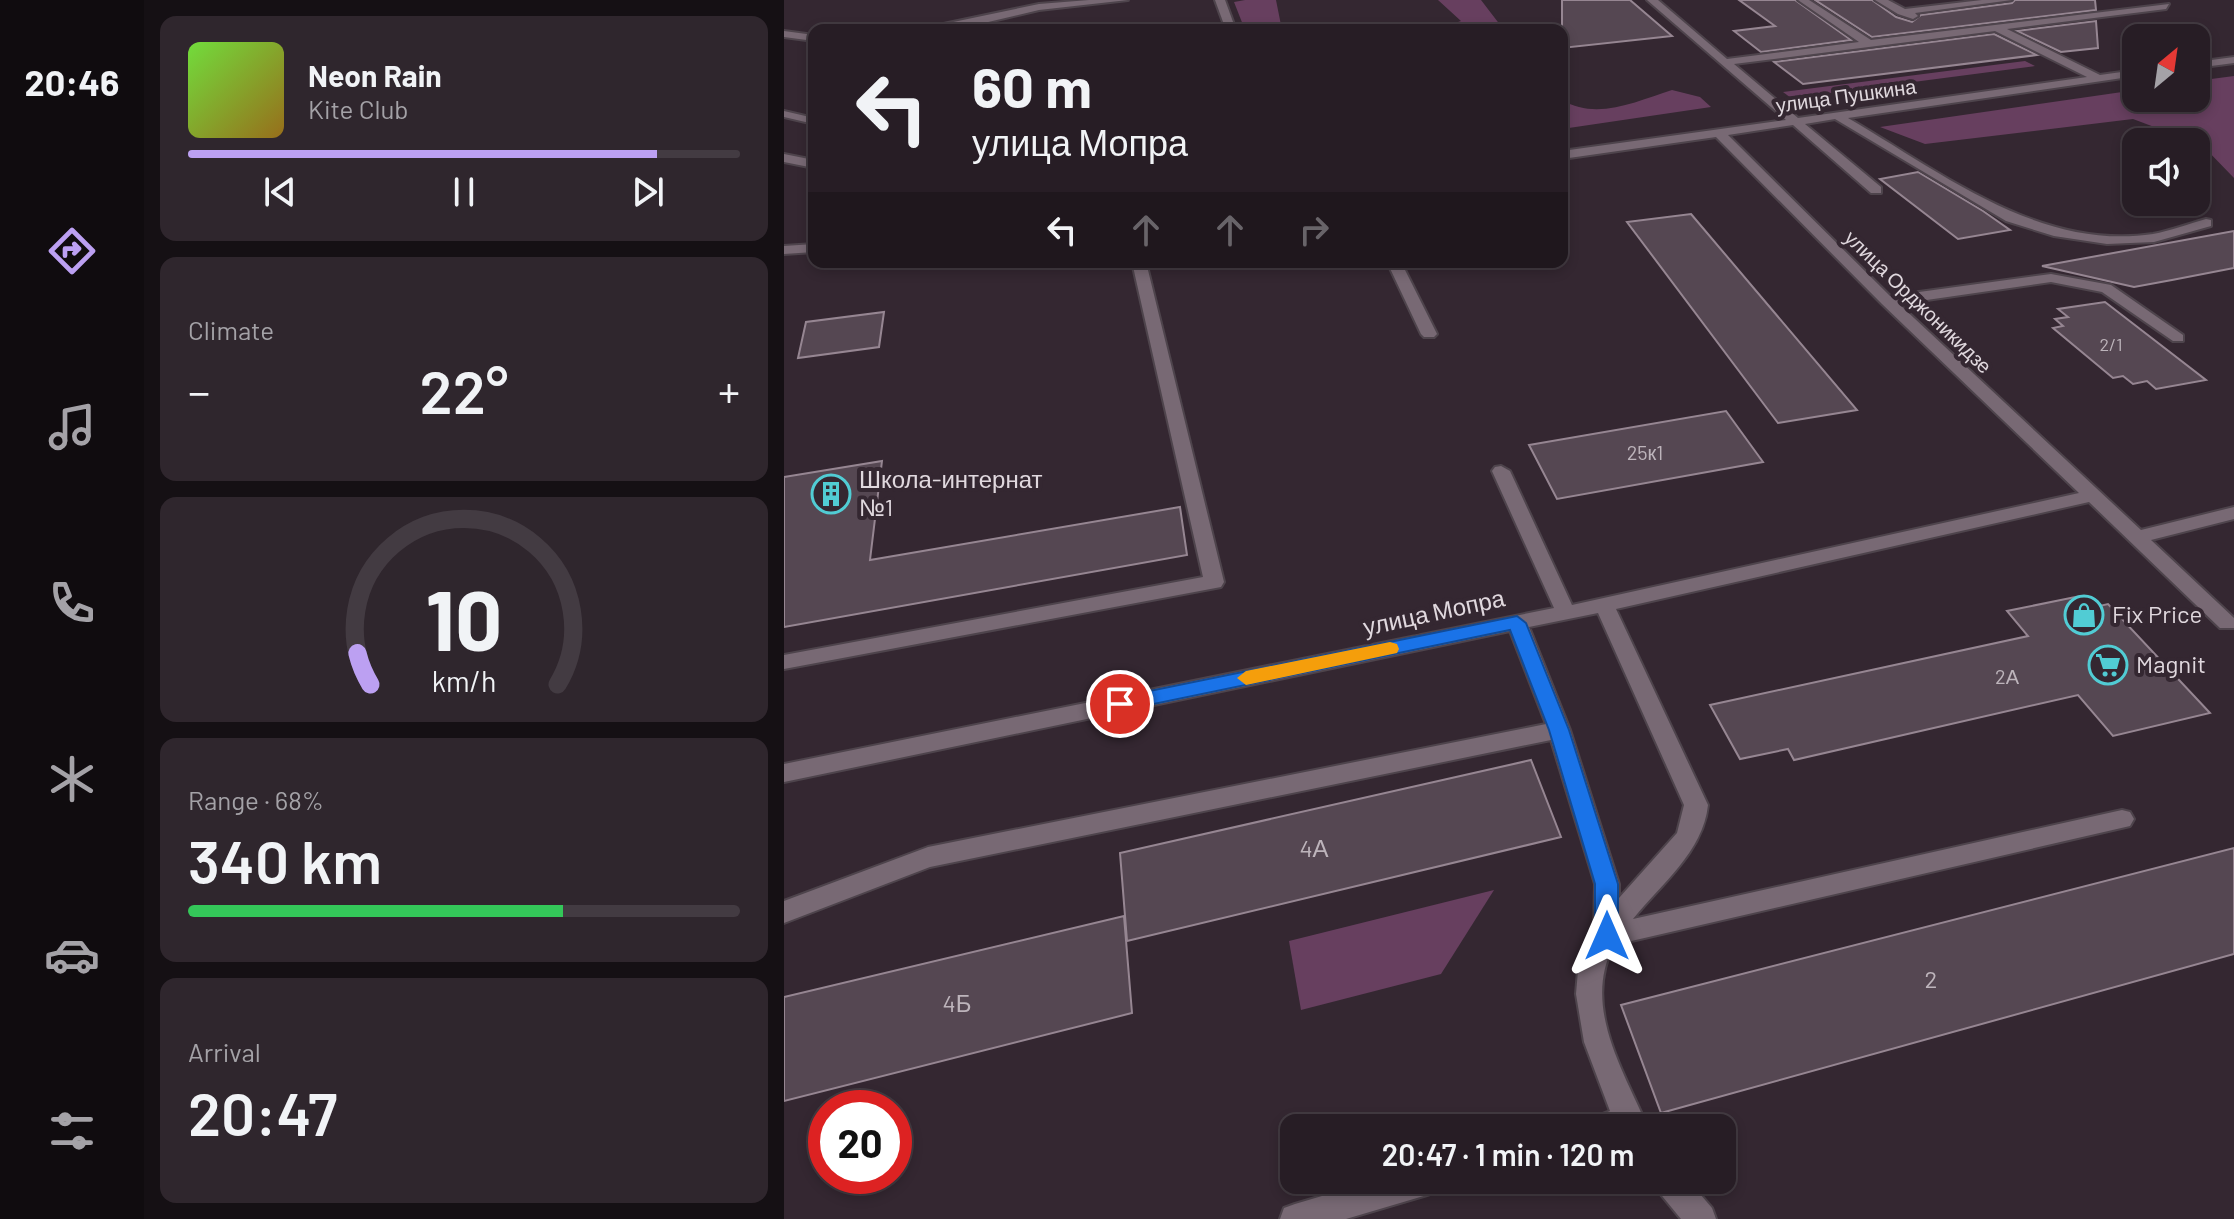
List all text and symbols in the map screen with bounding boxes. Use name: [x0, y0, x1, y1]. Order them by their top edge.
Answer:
north arrow: [2122, 24, 2210, 112]
map controls: [2122, 24, 2210, 216]
text: 60 m: [972, 52, 1092, 119]
icon: left: [840, 56, 944, 160]
text: Neon Rain: [308, 57, 442, 93]
text: 20:46: [25, 60, 119, 103]
street label: улица Пушкина: [1774, 73, 1918, 117]
text: Kite Club: [308, 93, 409, 124]
text: улица Мопра: [972, 120, 1188, 163]
button: sound: [2122, 128, 2210, 216]
icon: previous: [258, 170, 302, 214]
icon: pause: [442, 170, 486, 214]
icon: next: [626, 170, 670, 214]
icon: left: [1040, 208, 1084, 252]
icon: ahead: [1124, 208, 1168, 252]
icon: ahead: [1208, 208, 1252, 252]
icon: right: [1292, 208, 1336, 252]
icon: directions: [44, 223, 100, 279]
street label: улица Орджоникидзе: [1840, 225, 1997, 378]
text: Climate: [188, 314, 274, 345]
house number: 2/1: [2099, 333, 2123, 355]
text: 22°: [420, 354, 508, 426]
text: −: [188, 364, 210, 417]
text: +: [718, 364, 740, 417]
icon: music: [44, 399, 100, 455]
house number: 25к1: [1627, 440, 1663, 464]
place label: Школа-интернат №1: [859, 464, 1043, 521]
building icon: Школа-интернат №1: [810, 473, 852, 515]
text: 10: [426, 568, 502, 668]
icon: phone: [44, 575, 100, 631]
street label: улица Мопра: [1360, 582, 1508, 641]
shop icon: Fix Price: [2063, 594, 2105, 636]
place label: Fix Price: [2112, 599, 2202, 628]
supermarket icon: Magnit: [2087, 644, 2129, 686]
place label: Magnit: [2136, 649, 2206, 678]
text: km/h: [432, 664, 496, 699]
house number: 2А: [1995, 664, 2020, 688]
pin: [1086, 670, 1154, 738]
icon: arrive: [1098, 682, 1142, 726]
icon: climate: [44, 751, 100, 807]
text: Range · 68%: [188, 784, 324, 815]
text: 340 km: [188, 824, 382, 896]
house number: 4А: [1299, 833, 1329, 862]
position arrow: [1565, 894, 1649, 978]
icon: car: [44, 927, 100, 983]
house number: 2: [1925, 964, 1937, 993]
house number: 4Б: [943, 988, 971, 1017]
text: Arrival: [188, 1036, 261, 1067]
text: 20:47: [188, 1076, 337, 1148]
speed limit sign: 20: [808, 1090, 912, 1194]
icon: filters: [44, 1103, 100, 1159]
text: 20:47 · 1 min · 120 m: [1382, 1136, 1634, 1172]

